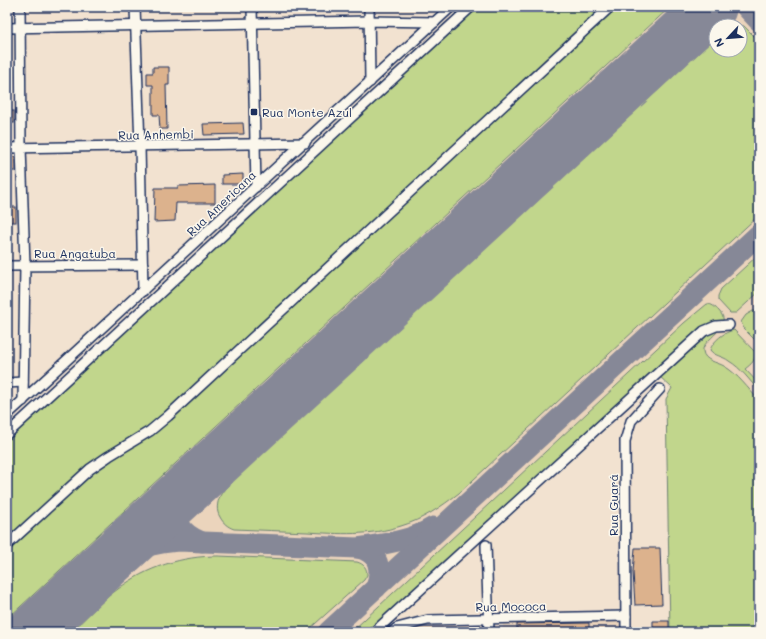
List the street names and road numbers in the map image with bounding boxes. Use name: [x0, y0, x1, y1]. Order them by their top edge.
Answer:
street label: Rua Anhembi: [118, 125, 194, 143]
street label: Rua Americana: [183, 167, 259, 239]
street label: Rua Angatuba: [34, 245, 116, 261]
street label: Rua Guará: [605, 474, 621, 536]
street label: Rua Mococa: [475, 597, 547, 615]

